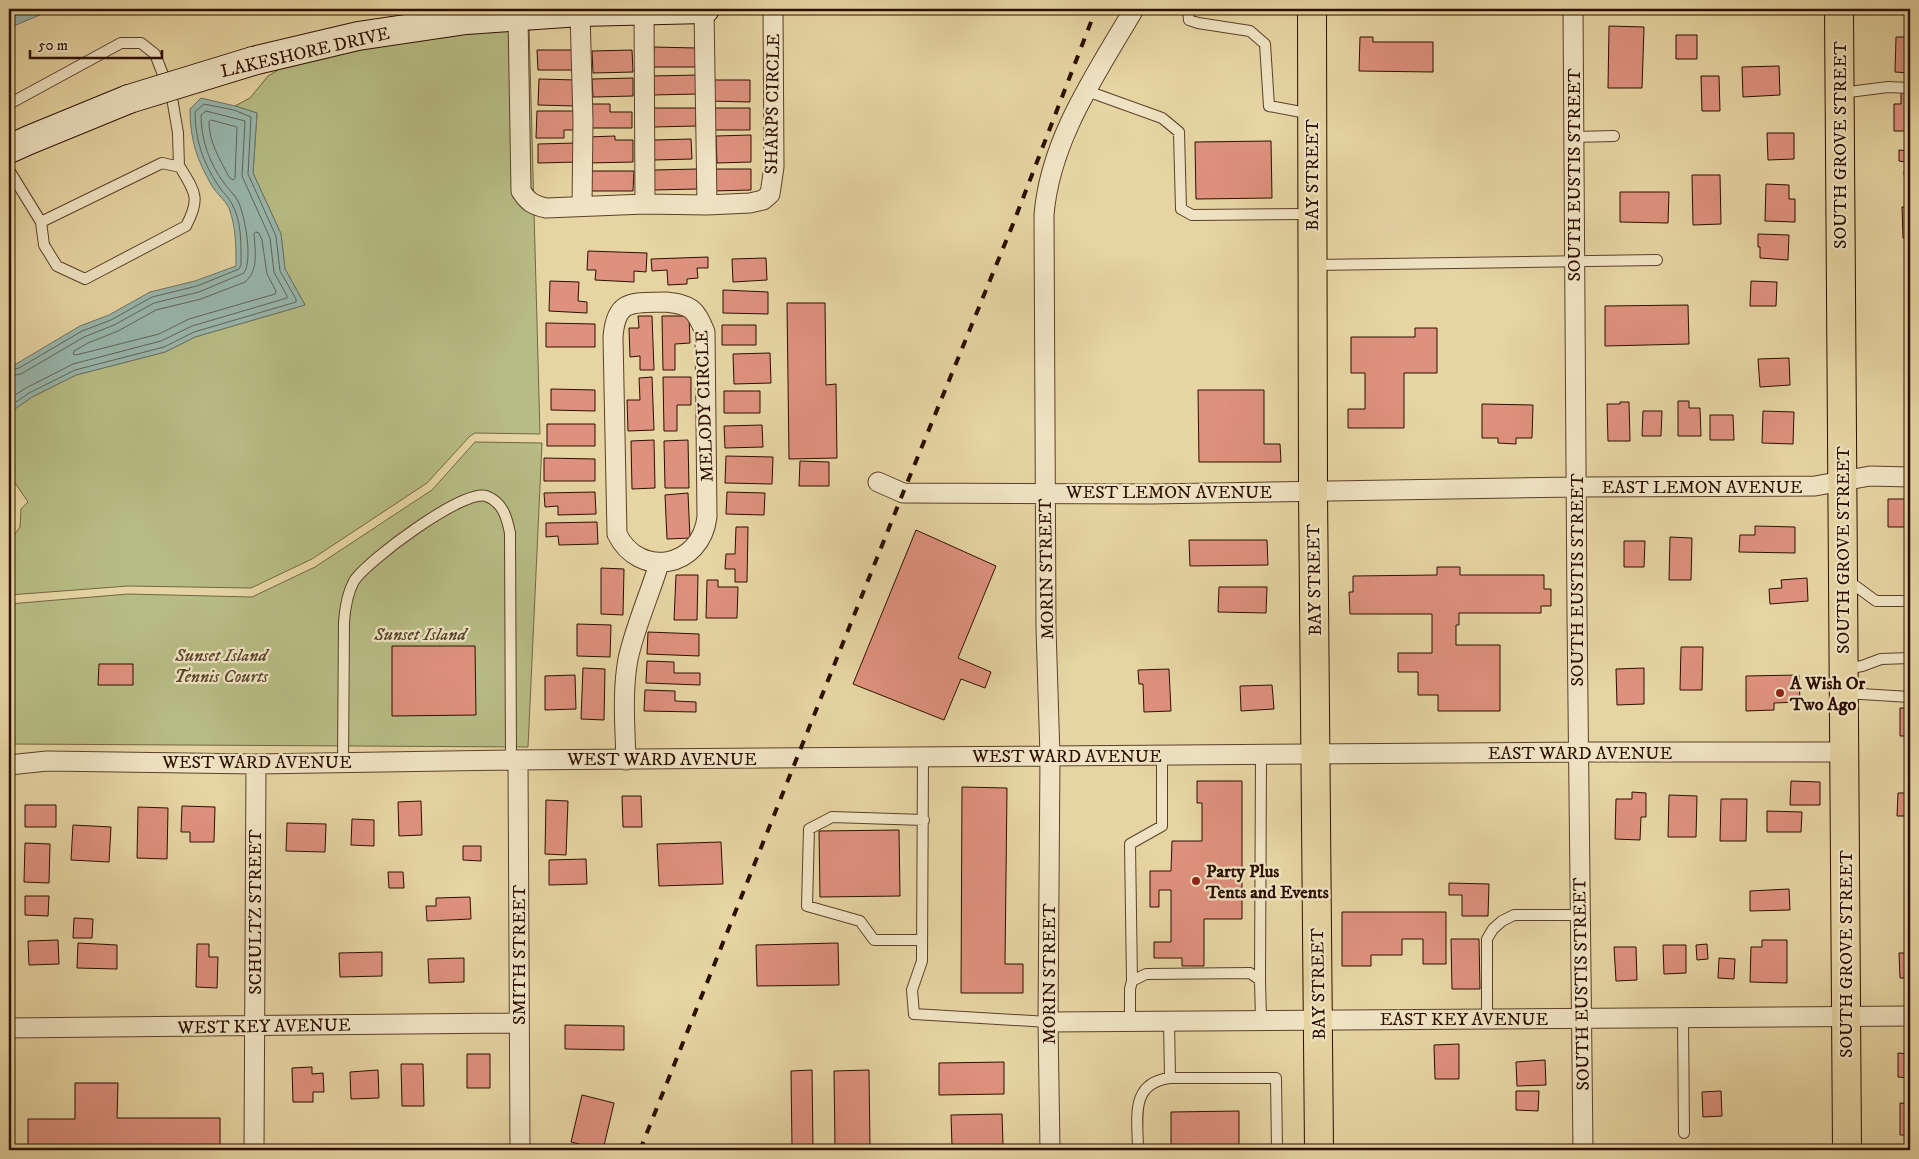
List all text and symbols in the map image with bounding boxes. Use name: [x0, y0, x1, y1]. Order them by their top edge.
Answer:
street label: LAKESHORE DRIVE: [219, 23, 392, 83]
scale bar: [30, 28, 162, 60]
street label: SHARPS CIRCLE: [761, 33, 785, 175]
text: 50 m: [38, 36, 68, 55]
street label: SOUTH GROVE STREET: [1830, 41, 1852, 249]
street label: SOUTH EUSTIS STREET: [1564, 68, 1586, 282]
street label: BAY STREET: [1302, 119, 1324, 231]
street label: MELODY CIRCLE: [691, 329, 719, 482]
street label: SOUTH GROVE STREET: [1833, 446, 1855, 654]
street label: SOUTH EUSTIS STREET: [1567, 473, 1589, 687]
street label: EAST LEMON AVENUE: [1602, 477, 1803, 499]
street label: WEST LEMON AVENUE: [1065, 482, 1272, 504]
street label: MORIN STREET: [1035, 498, 1059, 640]
street label: BAY STREET: [1303, 523, 1327, 636]
park label: Sunset Island: [373, 624, 469, 646]
park label: Sunset Island Tennis Courts: [174, 645, 270, 688]
place label: A Wish Or Two Ago: [1789, 673, 1865, 716]
marker: A Wish Or Two Ago: [1774, 687, 1786, 699]
street label: EAST WARD AVENUE: [1488, 743, 1672, 765]
street label: WEST WARD AVENUE: [971, 746, 1162, 768]
street label: WEST WARD AVENUE: [566, 749, 757, 771]
street label: WEST WARD AVENUE: [161, 752, 352, 774]
street label: SCHULTZ STREET: [245, 829, 267, 995]
street label: SOUTH GROVE STREET: [1836, 850, 1858, 1058]
place label: Party Plus Tents and Events: [1205, 861, 1329, 904]
marker: Party Plus Tents and Events: [1190, 875, 1202, 887]
street label: SOUTH EUSTIS STREET: [1569, 877, 1595, 1091]
street label: SMITH STREET: [509, 885, 531, 1025]
street label: MORIN STREET: [1039, 903, 1061, 1045]
street label: BAY STREET: [1307, 927, 1331, 1040]
street label: EAST KEY AVENUE: [1380, 1009, 1548, 1031]
street label: WEST KEY AVENUE: [176, 1014, 351, 1040]

